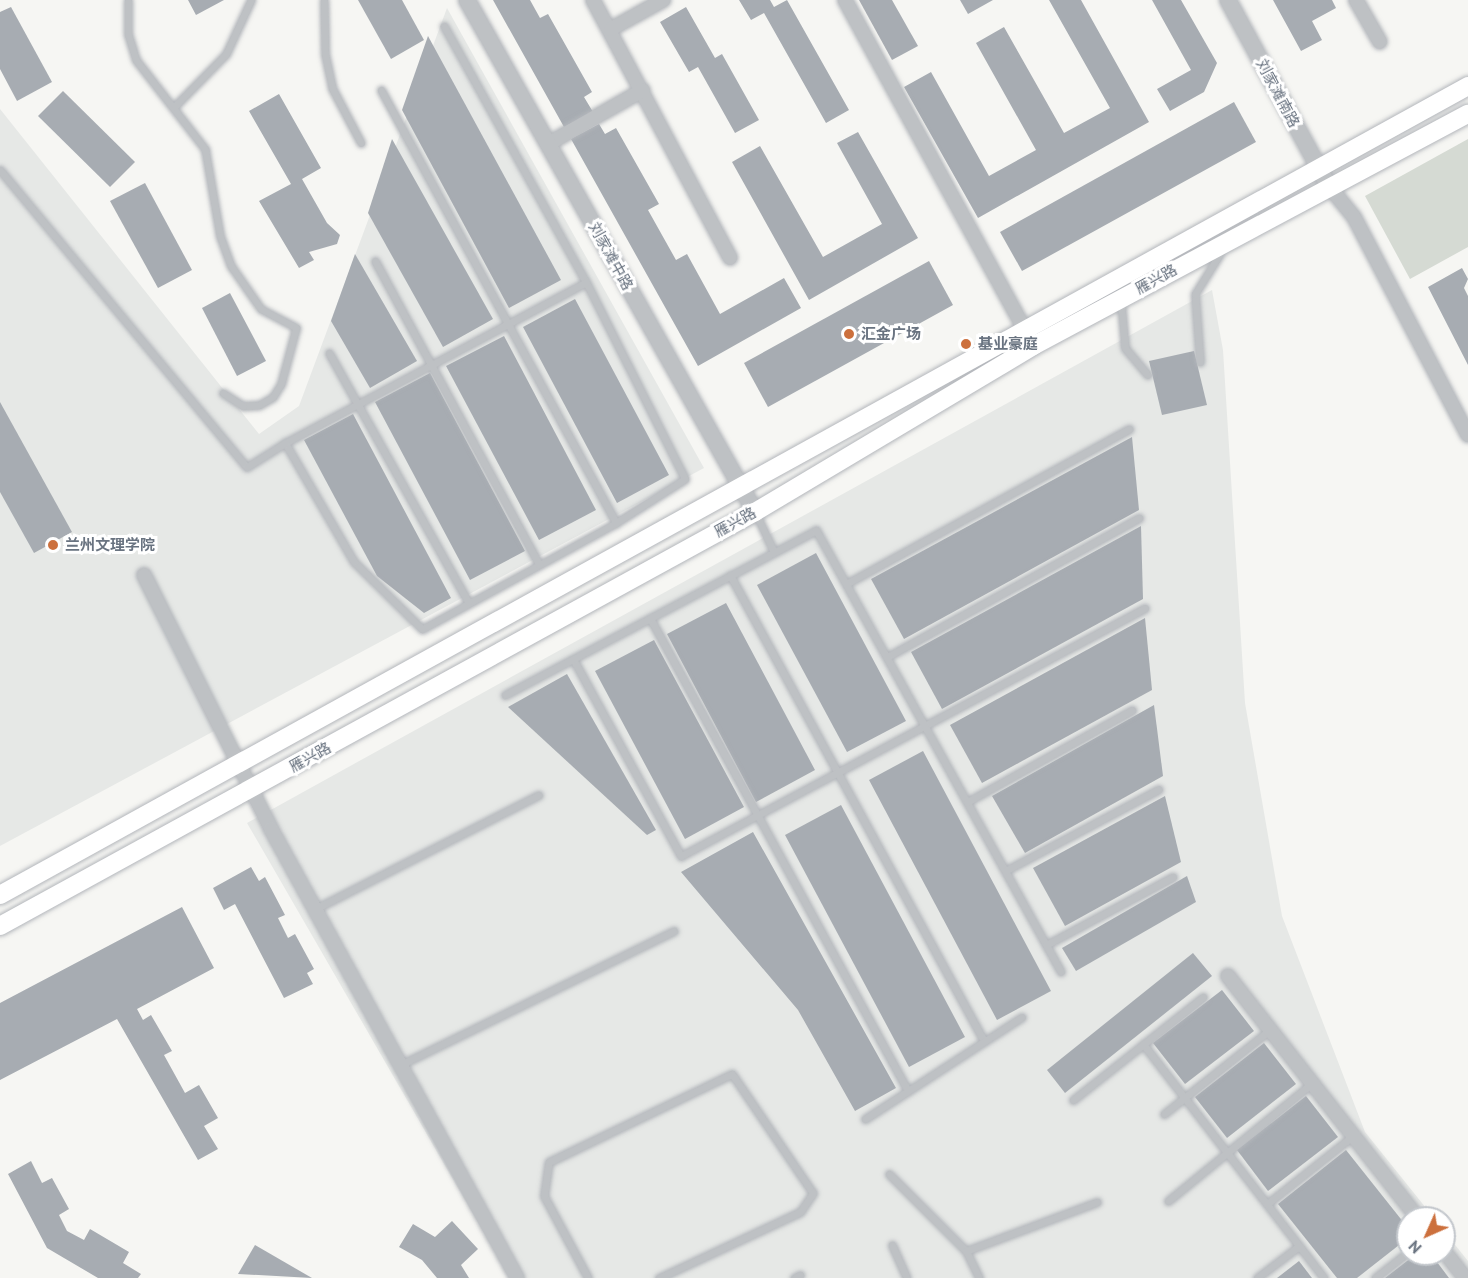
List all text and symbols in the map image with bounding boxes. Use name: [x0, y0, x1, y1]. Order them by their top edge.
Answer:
street label: 刘家滩南路: [1252, 56, 1304, 130]
street label: 刘家滩中路: [585, 219, 637, 293]
street label: 雁兴路: [1132, 260, 1180, 298]
place label: 汇金广场: [861, 325, 921, 343]
marker: 汇金广场: [842, 327, 856, 341]
place label: 基业豪庭: [978, 335, 1038, 353]
marker: 基业豪庭: [959, 337, 973, 351]
street label: 雁兴路: [711, 503, 759, 541]
place label: 兰州文理学院: [65, 536, 155, 554]
marker: 兰州文理学院: [46, 538, 60, 552]
street label: 雁兴路: [286, 738, 334, 776]
north arrow: [1396, 1206, 1456, 1266]
text: N: [1404, 1237, 1425, 1258]

